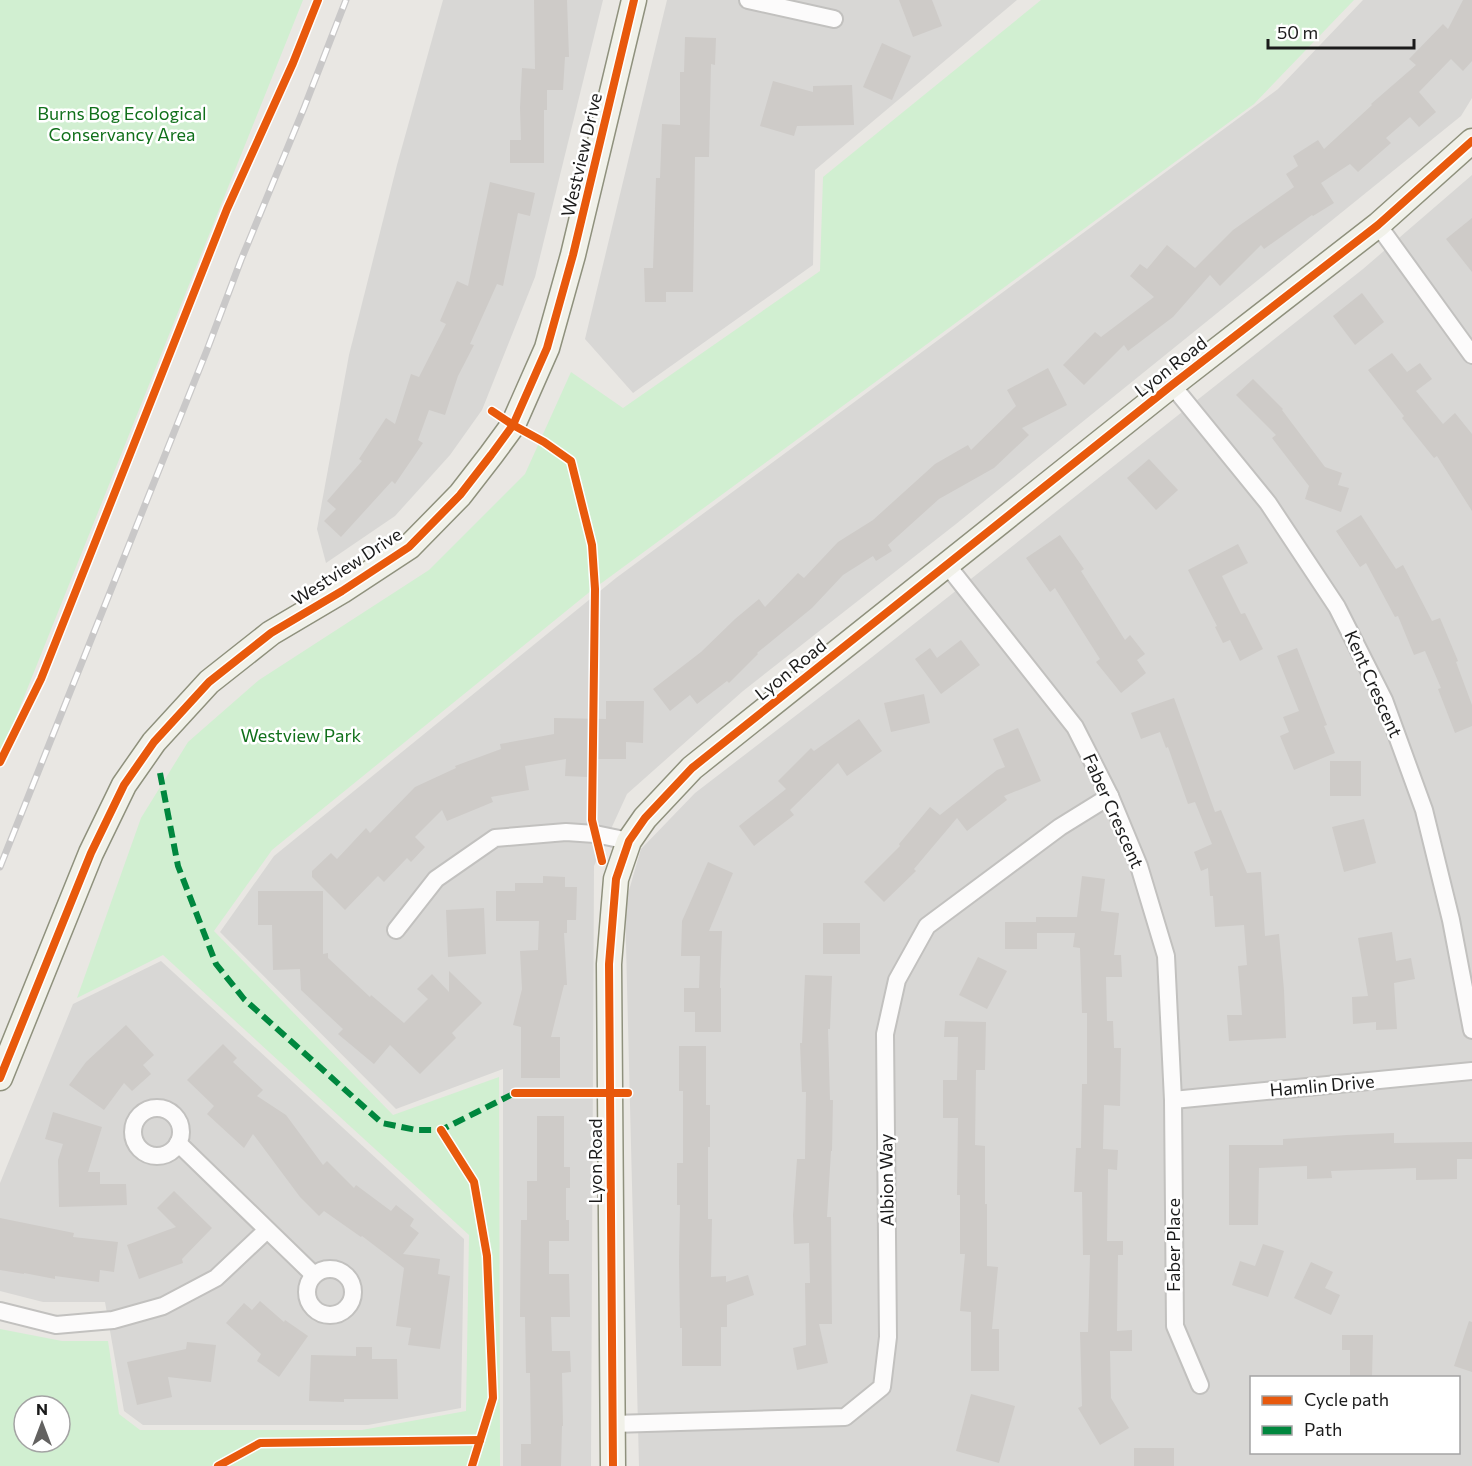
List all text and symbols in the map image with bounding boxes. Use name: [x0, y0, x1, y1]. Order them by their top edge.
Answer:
scale bar: [1268, 12, 1414, 50]
text: 50 m: [1277, 21, 1318, 43]
street label: Westview Drive: [556, 91, 606, 219]
park label: Burns Bog Ecological Conservancy Area: [37, 102, 207, 145]
street label: Lyon Road: [1130, 331, 1211, 401]
street label: Westview Drive: [287, 522, 406, 610]
street label: Kent Crescent: [1340, 627, 1407, 741]
street label: Lyon Road: [750, 634, 830, 705]
park label: Westview Park: [241, 724, 362, 746]
street label: Faber Crescent: [1079, 750, 1149, 871]
street label: Hamlin Drive: [1269, 1069, 1375, 1101]
street label: Lyon Road: [584, 1118, 606, 1204]
street label: Albion Way: [874, 1133, 898, 1227]
street label: Faber Place: [1162, 1198, 1184, 1292]
legend: [1250, 1376, 1460, 1454]
text: Cycle path: [1304, 1388, 1389, 1410]
north arrow: [12, 1394, 72, 1454]
text: N: [36, 1399, 48, 1418]
text: Path: [1304, 1418, 1342, 1440]

